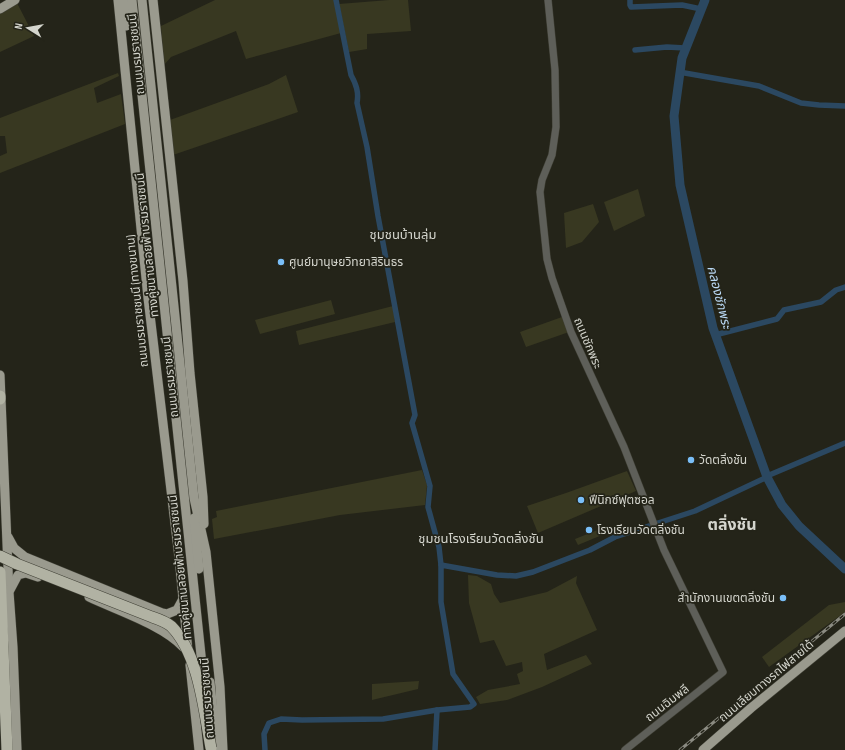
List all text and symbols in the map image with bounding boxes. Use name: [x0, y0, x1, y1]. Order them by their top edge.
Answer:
north arrow: [8, 8, 48, 48]
street label: ถนนบรมราชชนนี: [125, 13, 148, 95]
text: N: [12, 22, 26, 30]
street label: ทางคู่ขนานลอยฟ้าบรมราชชนนี: [132, 172, 163, 318]
district label: ชุมชนบ้านลุ่ม: [370, 227, 436, 243]
street label: ถนนบรมราชชนนี (ทางขนาน): [123, 234, 152, 368]
place label: ศูนย์มานุษยวิทยาสิรินธร: [289, 255, 403, 270]
marker: ศูนย์มานุษยวิทยาสิรินธร: [276, 257, 286, 267]
water label: คลองชักพระ: [703, 264, 735, 332]
street label: ถนนชักพระ: [570, 315, 605, 371]
street label: ถนนบรมราชชนนี: [159, 336, 182, 418]
place label: วัดตลิ่งชัน: [699, 452, 747, 468]
marker: วัดตลิ่งชัน: [686, 455, 696, 465]
place label: ฟีนิกซ์ฟุตซอล: [589, 493, 655, 508]
street label: ทางคู่ขนานลอยฟ้าบรมราชชนนี: [165, 494, 196, 640]
marker: ฟีนิกซ์ฟุตซอล: [576, 495, 586, 505]
district label: ตลิ่งชัน: [707, 514, 757, 535]
place label: โรงเรียนวัดตลิ่งชัน: [597, 522, 685, 538]
marker: โรงเรียนวัดตลิ่งชัน: [584, 525, 594, 535]
district label: ชุมชนโรงเรียนวัดตลิ่งชัน: [418, 530, 544, 547]
place label: สำนักงานเขตตลิ่งชัน: [678, 590, 775, 606]
marker: สำนักงานเขตตลิ่งชัน: [778, 593, 788, 603]
street label: ถนนเลียบทางรถไฟสายใต้: [716, 637, 817, 726]
street label: ถนนบรมราชชนนี: [197, 657, 218, 739]
street label: ถนนฉิมพลี: [642, 682, 692, 725]

